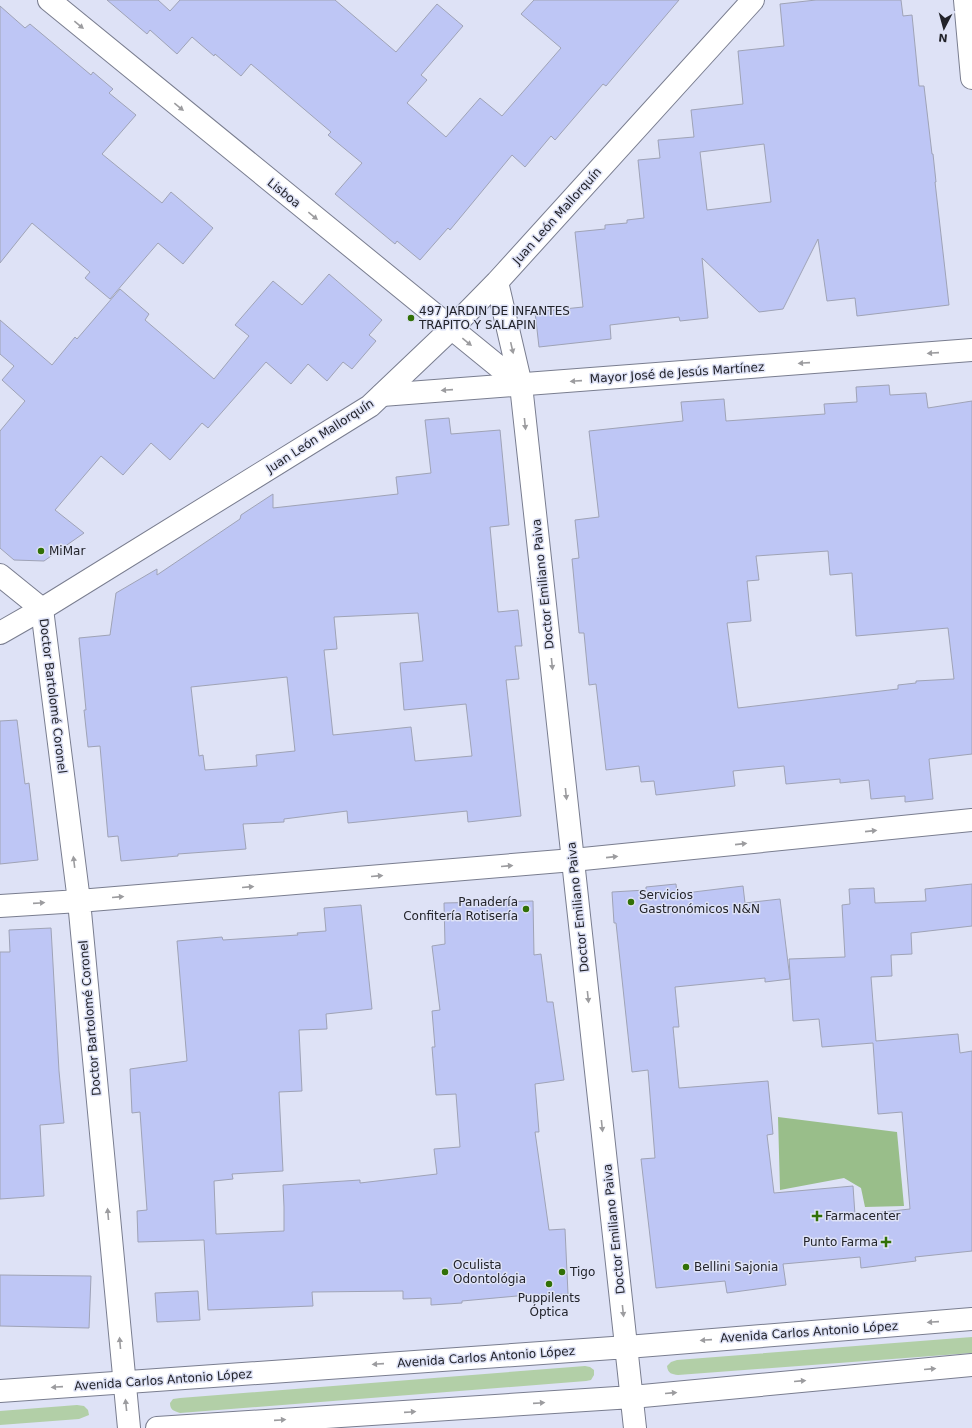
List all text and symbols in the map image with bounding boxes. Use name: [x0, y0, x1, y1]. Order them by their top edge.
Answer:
north arrow: [924, 8, 964, 48]
one-way arrow: [73, 20, 84, 29]
text: N: [938, 31, 948, 44]
one-way arrow: [174, 103, 185, 111]
street label: Juan León Mallorquín: [509, 165, 604, 268]
street label: Lisboa: [265, 175, 303, 211]
one-way arrow: [307, 211, 318, 220]
place label: 497 JARDIN DE INFANTES TRAPITO Y SALAPIN: [418, 304, 570, 332]
marker: 497 JARDIN DE INFANTES TRAPITO Y SALAPIN: [406, 313, 416, 323]
one-way arrow: [462, 338, 473, 347]
one-way arrow: [509, 342, 515, 354]
one-way arrow: [927, 350, 939, 356]
street label: Mayor José de Jesús Martínez: [589, 360, 765, 386]
one-way arrow: [797, 360, 810, 367]
one-way arrow: [570, 377, 582, 384]
one-way arrow: [441, 387, 453, 394]
street label: Juan León Mallorquín: [263, 396, 376, 476]
one-way arrow: [522, 418, 528, 430]
street label: Doctor Emiliano Paiva: [529, 518, 557, 650]
place label: MiMar: [49, 544, 85, 558]
marker: MiMar: [36, 546, 46, 556]
street label: Doctor Bartolomé Coronel: [37, 618, 69, 774]
one-way arrow: [548, 658, 555, 670]
one-way arrow: [563, 788, 569, 800]
one-way arrow: [865, 827, 877, 834]
one-way arrow: [735, 840, 747, 847]
street label: Doctor Emiliano Paiva: [564, 841, 592, 973]
one-way arrow: [606, 853, 618, 860]
one-way arrow: [71, 856, 78, 868]
one-way arrow: [501, 862, 513, 869]
one-way arrow: [371, 873, 383, 880]
one-way arrow: [242, 883, 254, 890]
place label: Servicios Gastronómicos N&N: [639, 888, 760, 916]
one-way arrow: [112, 894, 124, 901]
place label: Panadería Confitería Rotisería: [403, 895, 518, 923]
marker: Servicios Gastronómicos N&N: [626, 897, 636, 907]
one-way arrow: [33, 900, 45, 907]
marker: Panadería Confitería Rotisería: [521, 904, 531, 914]
street label: Doctor Bartolomé Coronel: [76, 940, 104, 1096]
one-way arrow: [585, 991, 591, 1003]
one-way arrow: [599, 1120, 606, 1132]
street label: Doctor Emiliano Paiva: [600, 1163, 628, 1295]
one-way arrow: [105, 1208, 112, 1220]
place label: Farmacenter: [825, 1209, 901, 1223]
marker: Farmacenter: [812, 1211, 822, 1221]
place label: Punto Farma: [803, 1235, 878, 1249]
marker: Punto Farma: [881, 1237, 891, 1247]
place label: Oculista Odontológia: [453, 1258, 526, 1286]
place label: Bellini Sajonia: [694, 1260, 778, 1274]
marker: Bellini Sajonia: [681, 1262, 691, 1272]
place label: Tigo: [569, 1265, 595, 1279]
marker: Oculista Odontológia: [440, 1267, 450, 1277]
marker: Tigo: [557, 1267, 567, 1277]
marker: Puppilents Óptica: [544, 1279, 554, 1289]
place label: Puppilents Óptica: [518, 1291, 580, 1319]
one-way arrow: [619, 1305, 626, 1317]
street label: Avenida Carlos Antonio López: [720, 1319, 898, 1345]
one-way arrow: [927, 1319, 939, 1326]
one-way arrow: [117, 1337, 123, 1349]
one-way arrow: [700, 1337, 712, 1344]
street label: Avenida Carlos Antonio López: [397, 1344, 575, 1370]
one-way arrow: [372, 1361, 384, 1368]
one-way arrow: [924, 1366, 936, 1373]
street label: Avenida Carlos Antonio López: [74, 1367, 252, 1393]
one-way arrow: [794, 1378, 806, 1385]
one-way arrow: [51, 1384, 63, 1391]
one-way arrow: [665, 1390, 677, 1397]
one-way arrow: [123, 1399, 130, 1411]
one-way arrow: [533, 1400, 545, 1407]
one-way arrow: [404, 1408, 416, 1415]
one-way arrow: [274, 1417, 286, 1424]

